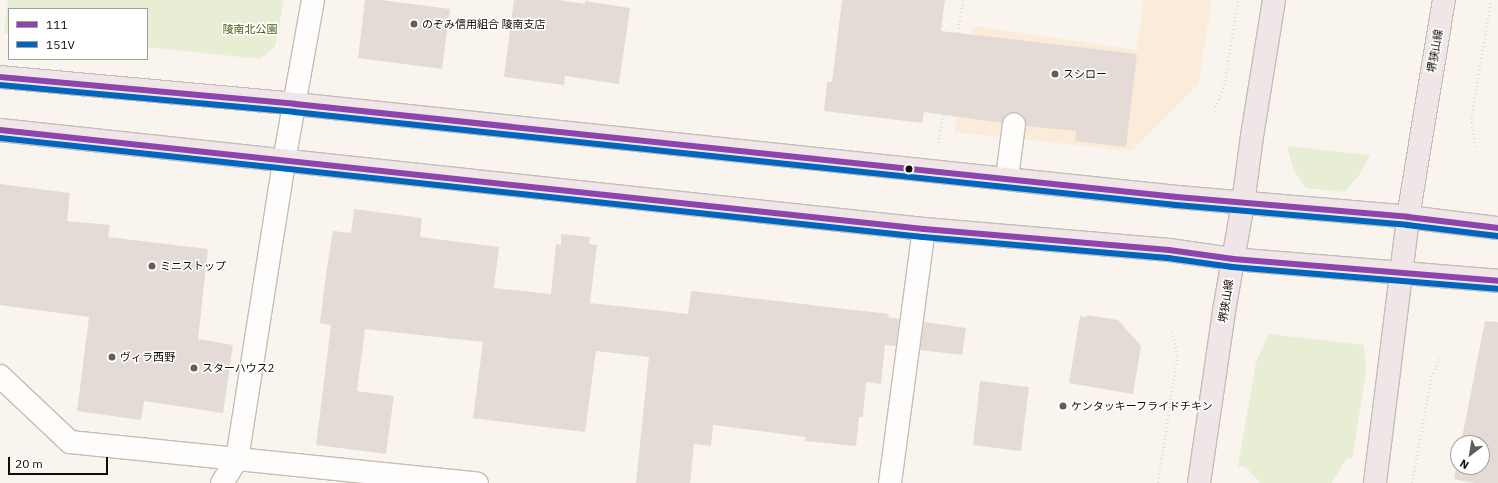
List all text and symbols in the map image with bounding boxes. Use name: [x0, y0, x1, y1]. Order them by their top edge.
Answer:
legend: [8, 8, 148, 60]
text: 111: [46, 17, 68, 32]
place label: のぞみ信用組合 陵南支店: [422, 17, 546, 31]
marker: のぞみ信用組合 陵南支店: [409, 19, 419, 29]
park label: 陵南北公園: [223, 22, 277, 36]
street label: 堺狭山線: [1425, 28, 1445, 74]
text: 151V: [46, 37, 75, 52]
place label: スシロー: [1063, 67, 1107, 81]
marker: スシロー: [1050, 69, 1060, 79]
unlabelled marker: [904, 164, 914, 174]
place label: ミニストップ: [160, 259, 226, 273]
marker: ミニストップ: [147, 261, 157, 271]
street label: 堺狭山線: [1216, 278, 1236, 324]
place label: ヴィラ西野: [120, 350, 175, 364]
marker: ヴィラ西野: [107, 352, 117, 362]
place label: スターハウス2: [202, 361, 275, 375]
marker: スターハウス2: [189, 363, 199, 373]
place label: ケンタッキーフライドチキン: [1071, 399, 1214, 413]
marker: ケンタッキーフライドチキン: [1058, 401, 1068, 411]
north arrow: [1450, 435, 1490, 475]
scale bar: [10, 449, 110, 475]
text: 20 m: [15, 456, 43, 471]
text: N: [1457, 456, 1471, 472]

